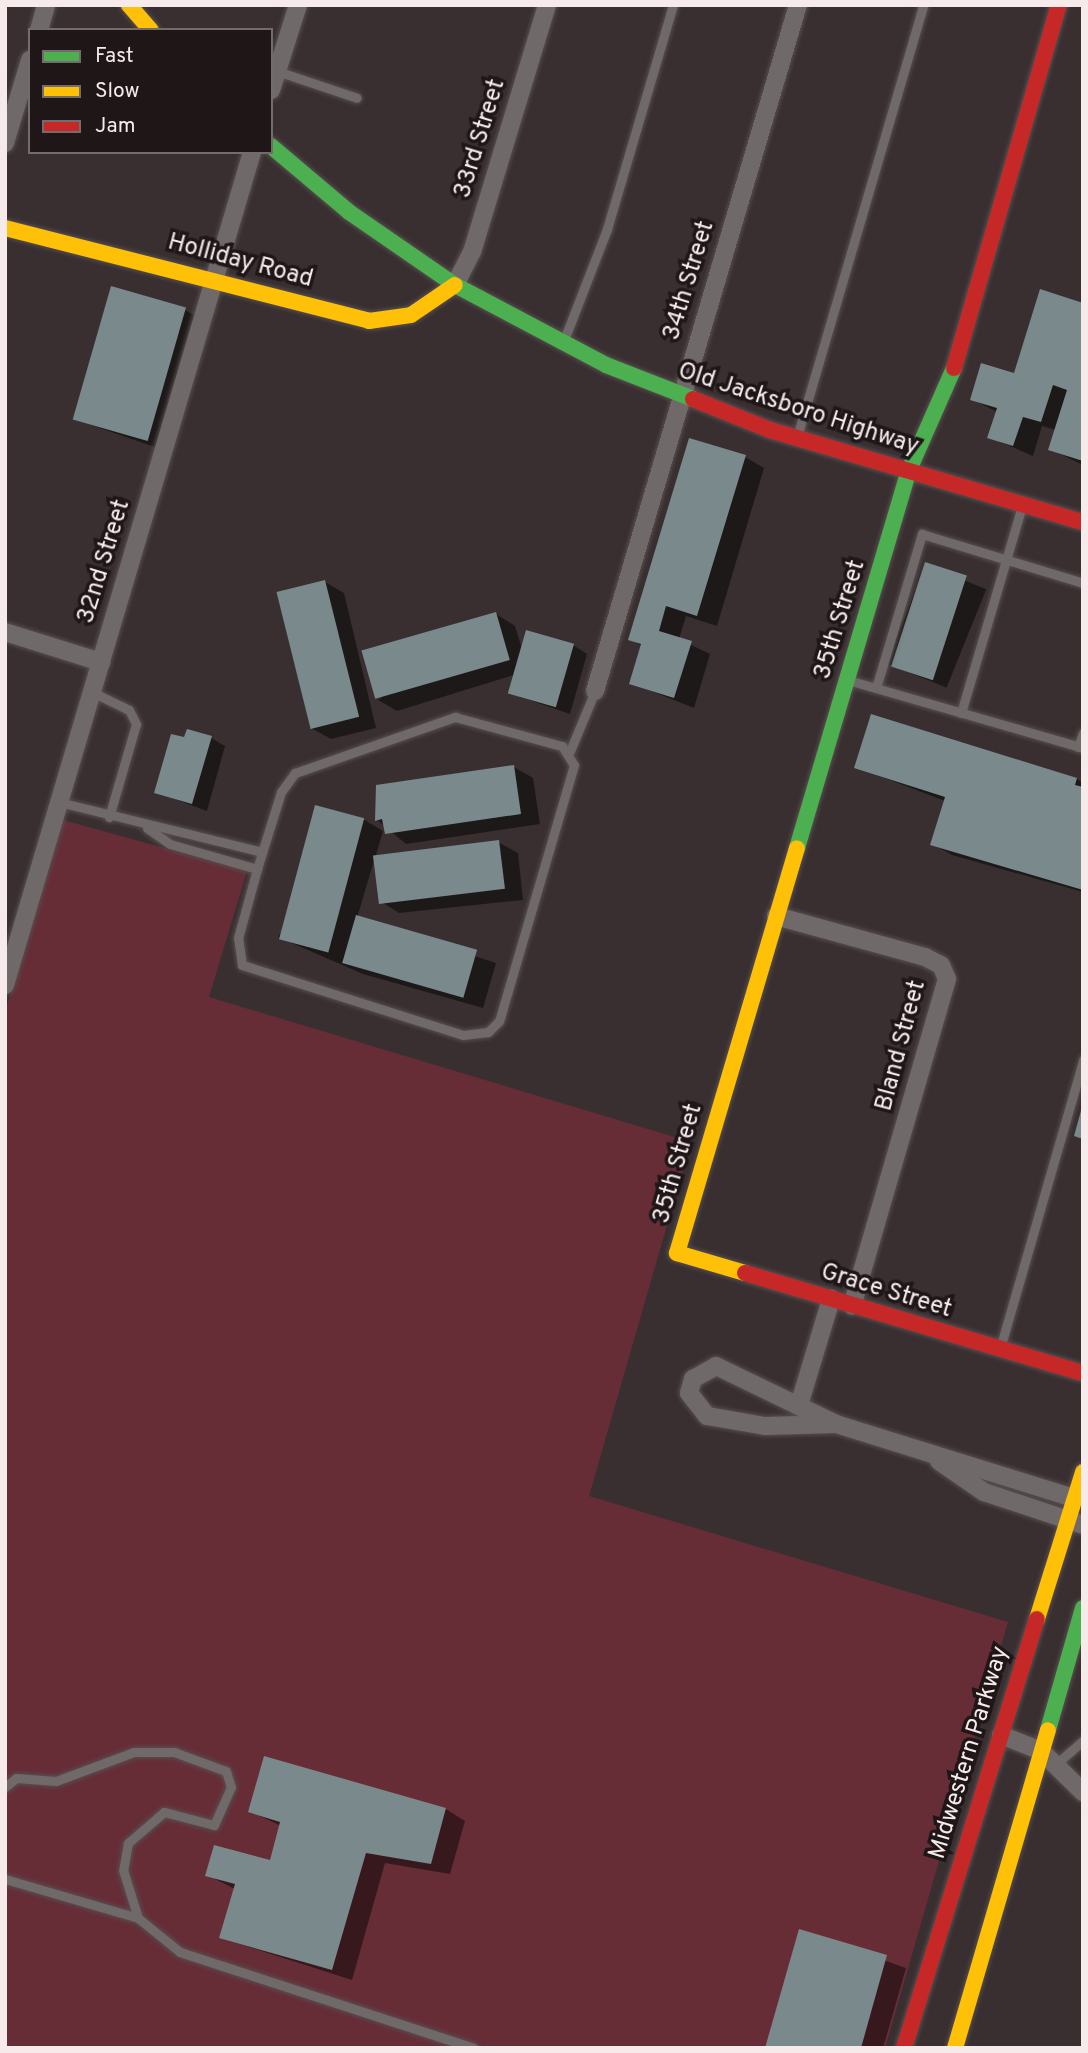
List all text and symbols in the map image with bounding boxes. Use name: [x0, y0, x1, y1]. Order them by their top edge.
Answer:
legend: [28, 28, 273, 154]
text: Fast: [95, 43, 134, 70]
street label: 33rd Street: [449, 76, 513, 202]
text: Slow: [95, 78, 140, 105]
text: Jam: [95, 113, 136, 140]
street label: 34th Street: [658, 218, 722, 344]
street label: Holliday Road: [164, 229, 316, 295]
street label: Old Jacksboro Highway: [674, 357, 922, 463]
street label: 32nd Street: [73, 497, 137, 627]
street label: 35th Street: [809, 557, 873, 683]
street label: Bland Street: [871, 978, 933, 1114]
street label: 35th Street: [648, 1101, 710, 1227]
street label: Grace Street: [817, 1258, 955, 1326]
street label: Midwestern Parkway: [924, 1643, 1016, 1863]

